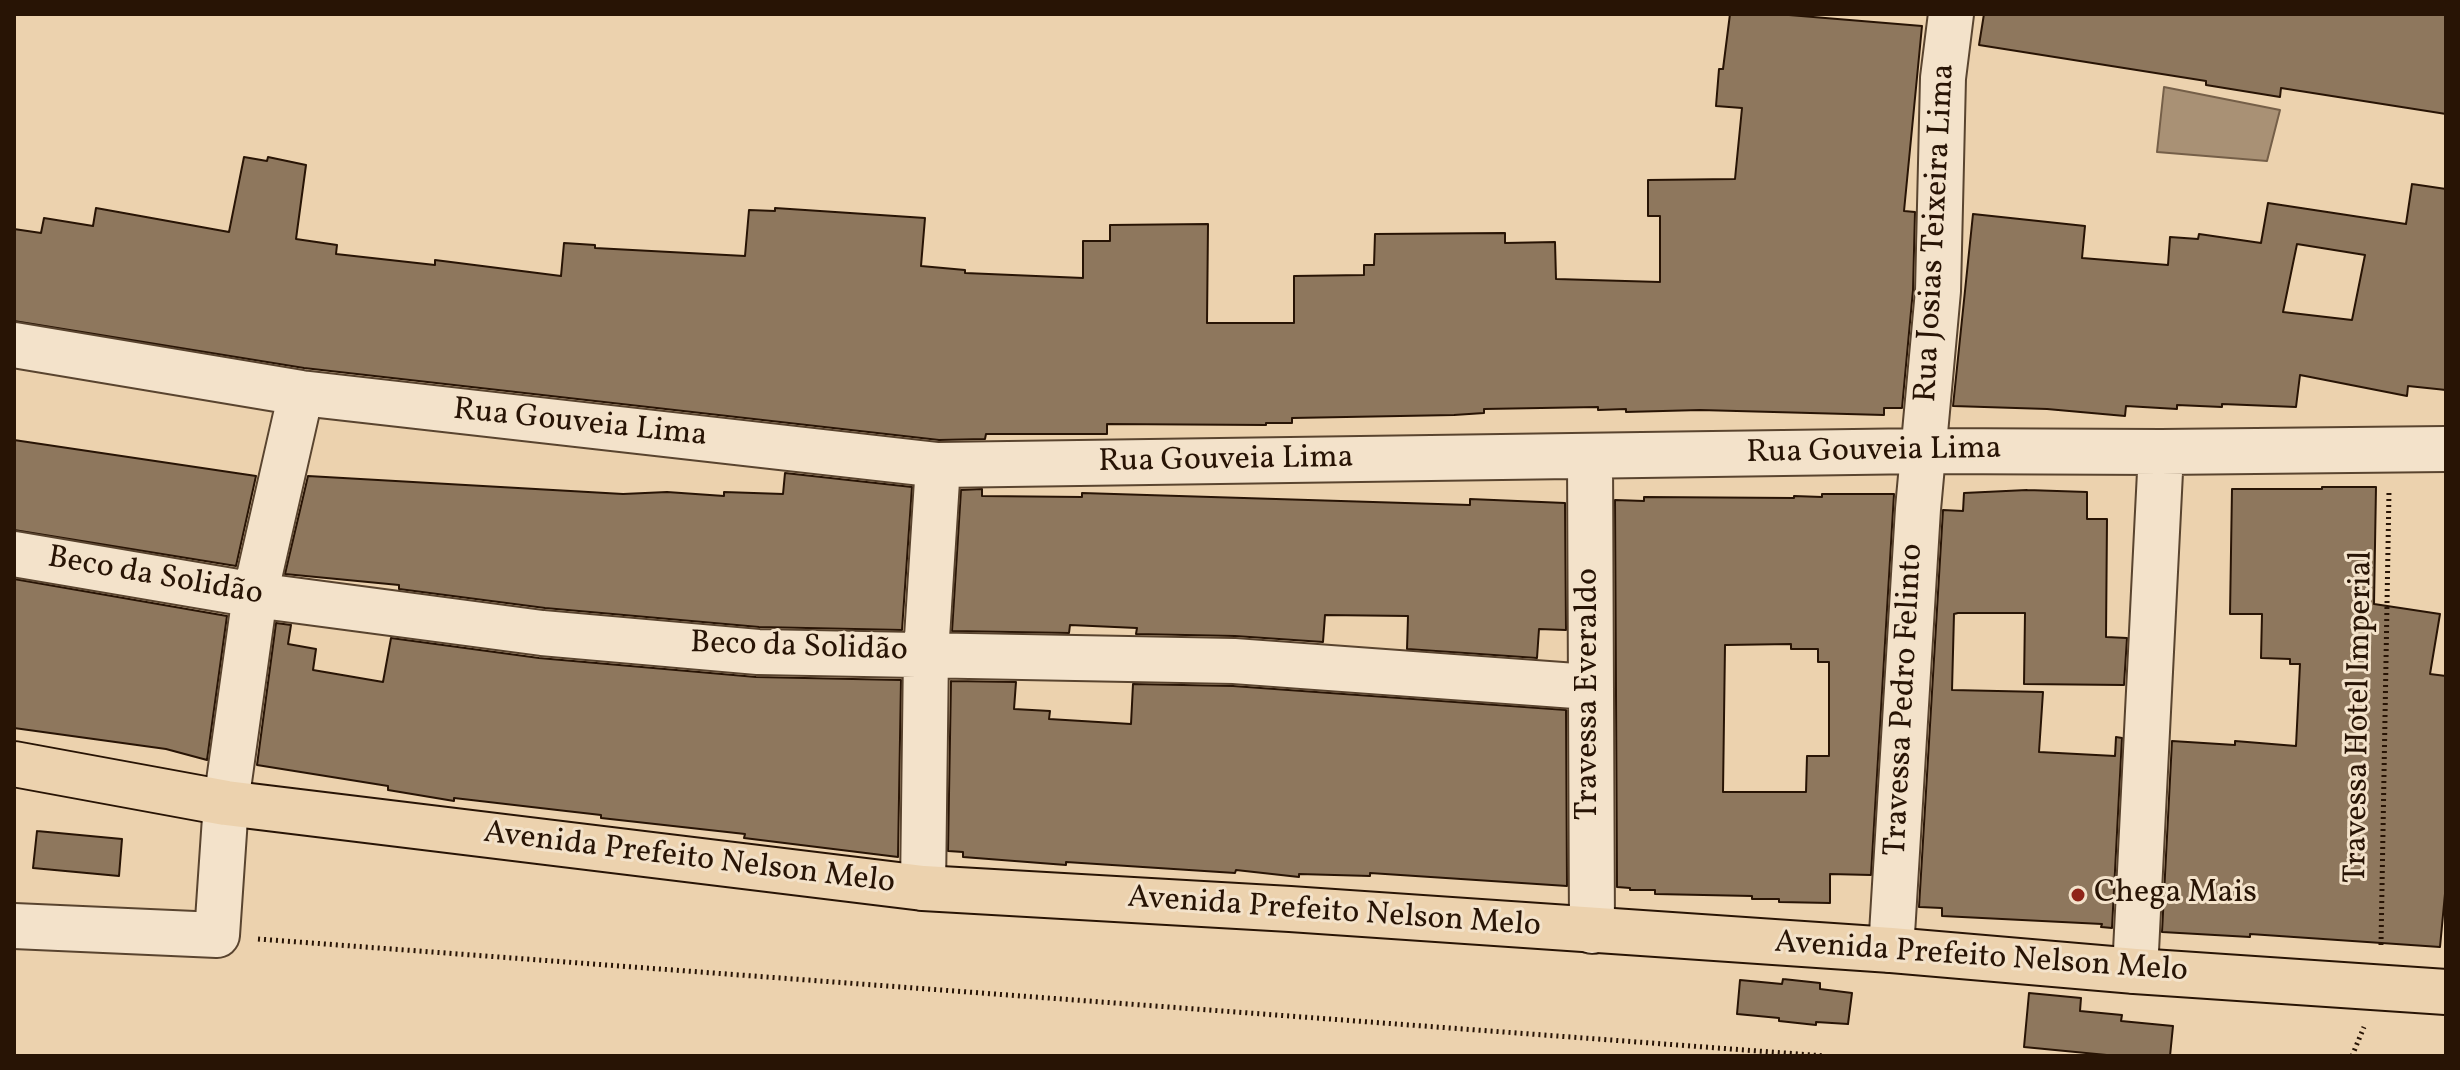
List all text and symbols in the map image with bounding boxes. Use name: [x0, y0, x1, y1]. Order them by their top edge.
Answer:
street label: Rua Josias Teixeira Lima: [1909, 63, 1965, 403]
street label: Rua Gouveia Lima: [451, 393, 709, 457]
street label: Rua Gouveia Lima: [1746, 432, 2002, 474]
street label: Rua Gouveia Lima: [1098, 441, 1354, 483]
street label: Beco da Solidão: [44, 540, 266, 616]
street label: Travessa Pedro Felinto: [1879, 543, 1933, 857]
street label: Travessa Hotel Imperial: [2339, 551, 2383, 883]
street label: Travessa Everaldo: [1571, 568, 1609, 820]
street label: Beco da Solidão: [690, 626, 908, 672]
street label: Avenida Prefeito Nelson Melo: [481, 816, 897, 904]
place label: Chega Mais: [2094, 876, 2257, 914]
street label: Avenida Prefeito Nelson Melo: [1126, 880, 1542, 948]
marker: Chega Mais: [2069, 886, 2087, 904]
street label: Avenida Prefeito Nelson Melo: [1773, 925, 2189, 993]

